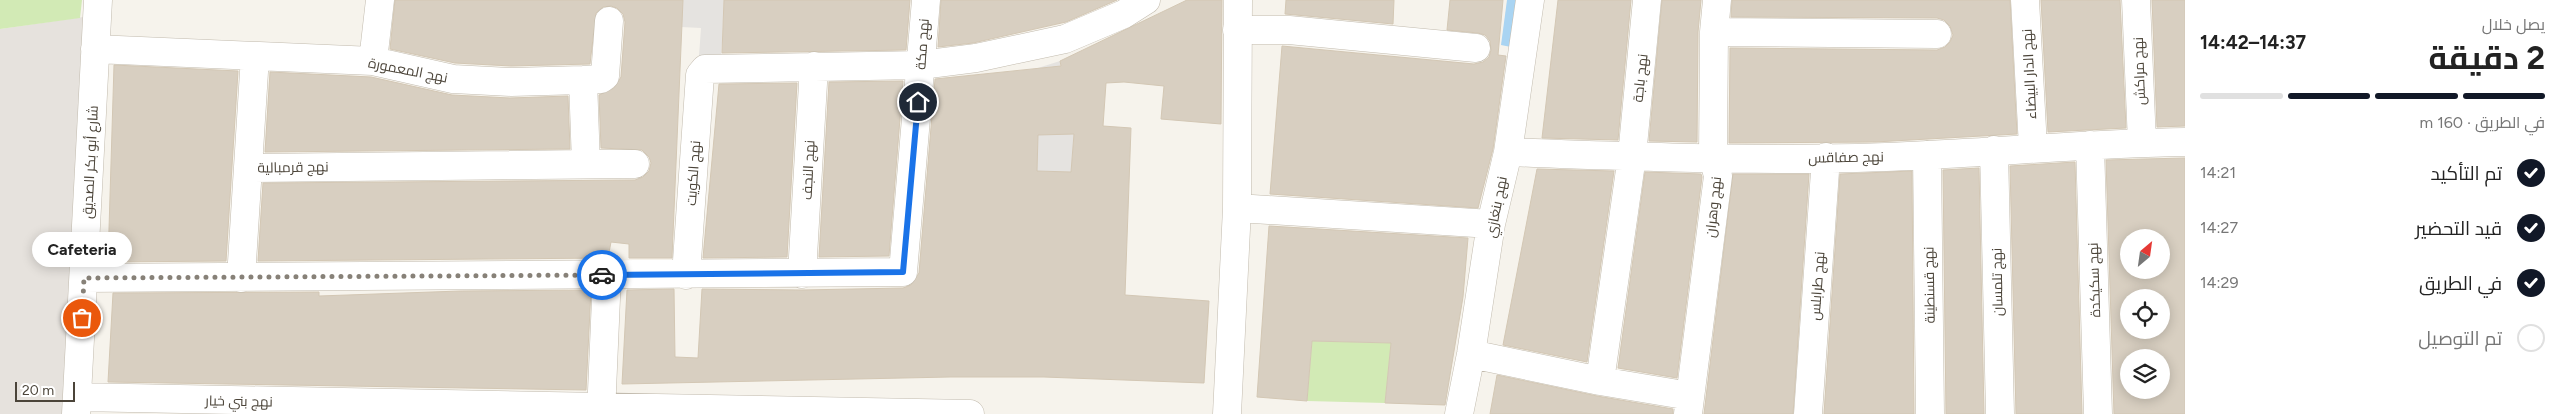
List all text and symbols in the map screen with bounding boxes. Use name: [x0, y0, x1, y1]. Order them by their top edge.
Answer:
text: يصل خلال: [2482, 15, 2545, 34]
street label: نهج مكة: [912, 18, 933, 70]
street label: نهج الدار البيضاء: [2019, 28, 2040, 120]
text: 14:37–14:42: [2200, 31, 2306, 54]
street label: نهج مراكش: [2130, 37, 2149, 105]
text: 2 دقيقة: [2428, 39, 2545, 77]
street label: نهج باجة: [1629, 53, 1652, 103]
street label: نهج المعمورة: [367, 54, 449, 87]
pin: [897, 81, 939, 123]
icon: home: [904, 88, 932, 116]
street label: شارع أبو بكر الصديق: [78, 105, 102, 219]
text: في الطريق · 160 m: [2420, 113, 2545, 132]
street label: نهج الكويت: [683, 140, 704, 206]
street label: نهج النجف: [798, 140, 819, 201]
street label: نهج صفاقس: [1808, 148, 1884, 167]
street label: نهج قرمبالية: [257, 158, 329, 177]
icon: check: [2517, 159, 2545, 187]
text: تم التأكيد: [2431, 162, 2502, 185]
text: 14:21: [2200, 163, 2236, 182]
street label: نهج بنغازي: [1482, 175, 1514, 240]
street label: نهج وهران: [1702, 176, 1725, 238]
icon: check: [2517, 214, 2545, 242]
text: قيد التحضير: [2415, 217, 2502, 240]
text: 14:27: [2200, 218, 2238, 237]
north arrow: [2120, 229, 2170, 279]
map controls: [2120, 229, 2170, 399]
callout: Cafeteria: [32, 233, 132, 268]
text: Cafeteria: [47, 240, 117, 259]
street label: نهج سكيكدة: [2085, 242, 2104, 318]
street label: نهج قسنطينة: [1920, 246, 1939, 323]
street label: نهج تلمسان: [1988, 248, 2007, 316]
courier: [577, 250, 627, 300]
street label: نهج طرابلس: [1807, 251, 1828, 321]
icon: car: [588, 261, 616, 289]
icon: check: [2517, 269, 2545, 297]
text: في الطريق: [2419, 272, 2502, 295]
text: 14:29: [2200, 273, 2239, 292]
button: locate: [2120, 289, 2170, 339]
pin: [61, 297, 103, 339]
icon: bag: [68, 304, 96, 332]
text: تم التوصيل: [2418, 327, 2502, 350]
button: layers: [2120, 349, 2170, 399]
scale bar: [15, 379, 75, 402]
text: 20 m: [22, 382, 54, 399]
street label: نهج بني خيار: [204, 392, 273, 414]

